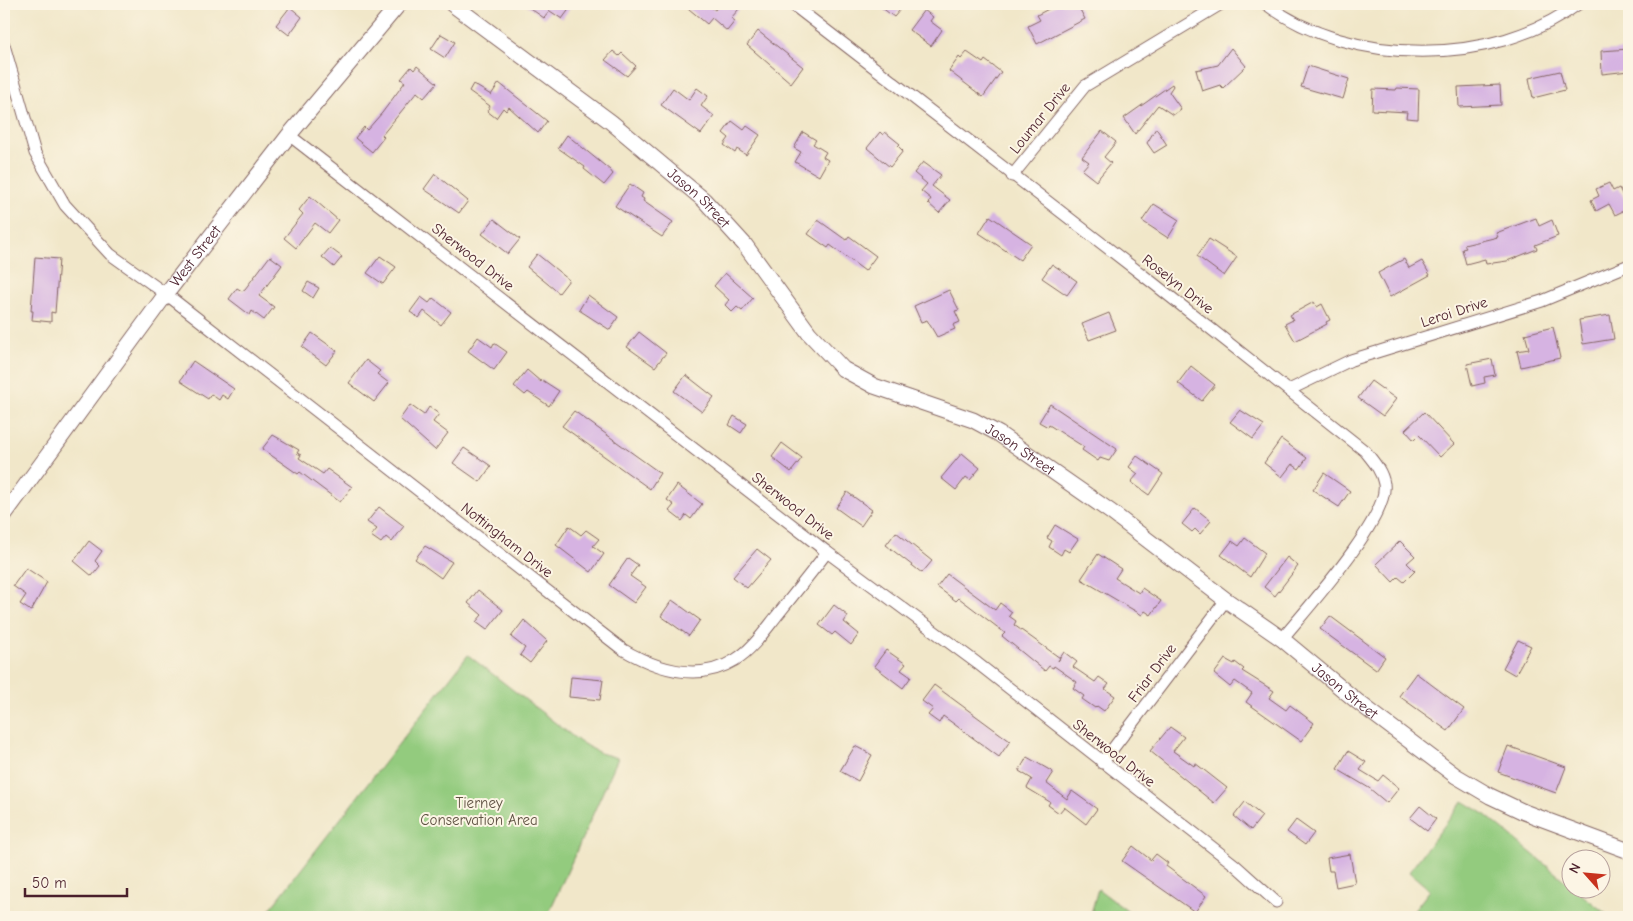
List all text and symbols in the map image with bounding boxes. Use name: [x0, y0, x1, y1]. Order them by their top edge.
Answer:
street label: Loumar Drive: [1006, 78, 1074, 157]
street label: Jason Street: [664, 164, 734, 232]
street label: Sherwood Drive: [428, 219, 518, 295]
street label: West Street: [166, 221, 225, 290]
street label: Roselyn Drive: [1139, 250, 1218, 318]
street label: Leroi Drive: [1418, 293, 1490, 331]
street label: Jason Street: [982, 419, 1059, 479]
street label: Sherwood Drive: [748, 468, 838, 544]
street label: Nottingham Drive: [458, 499, 557, 582]
street label: Friar Drive: [1124, 640, 1180, 706]
street label: Jason Street: [1308, 659, 1382, 723]
street label: Sherwood Drive: [1069, 715, 1159, 791]
park label: Tierney Conservation Area: [420, 794, 538, 829]
north arrow: [1560, 848, 1610, 898]
text: N: [1565, 860, 1585, 876]
scale bar: [25, 866, 128, 898]
text: 50 m: [32, 874, 67, 892]

